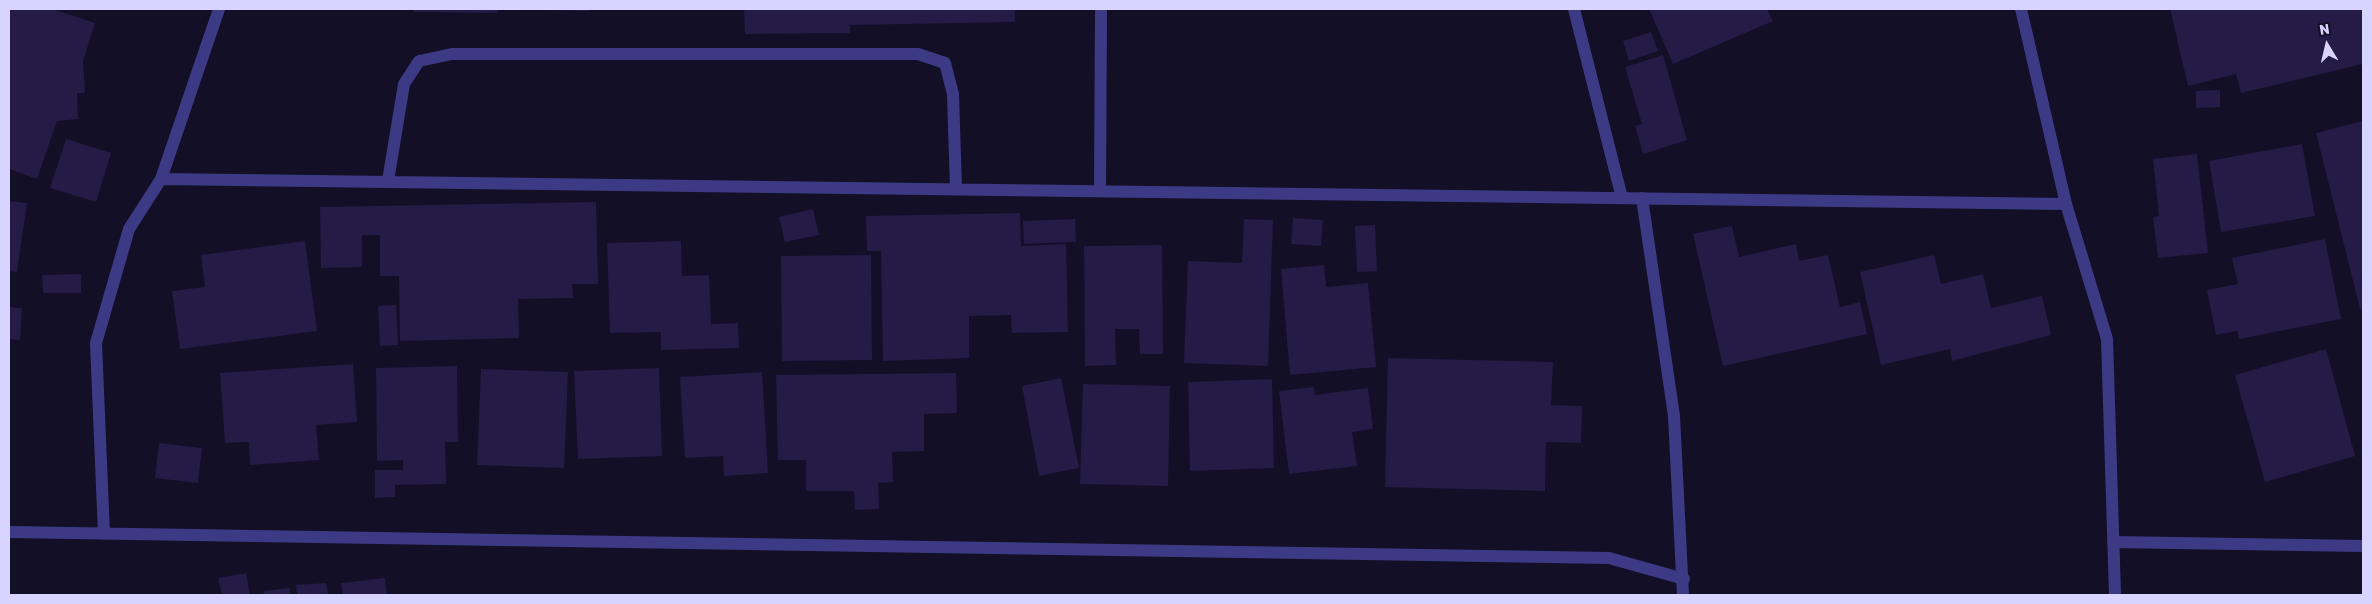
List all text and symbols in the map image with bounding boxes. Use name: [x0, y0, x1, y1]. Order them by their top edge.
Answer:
north arrow: [2302, 20, 2352, 70]
text: N: [2318, 21, 2331, 39]

